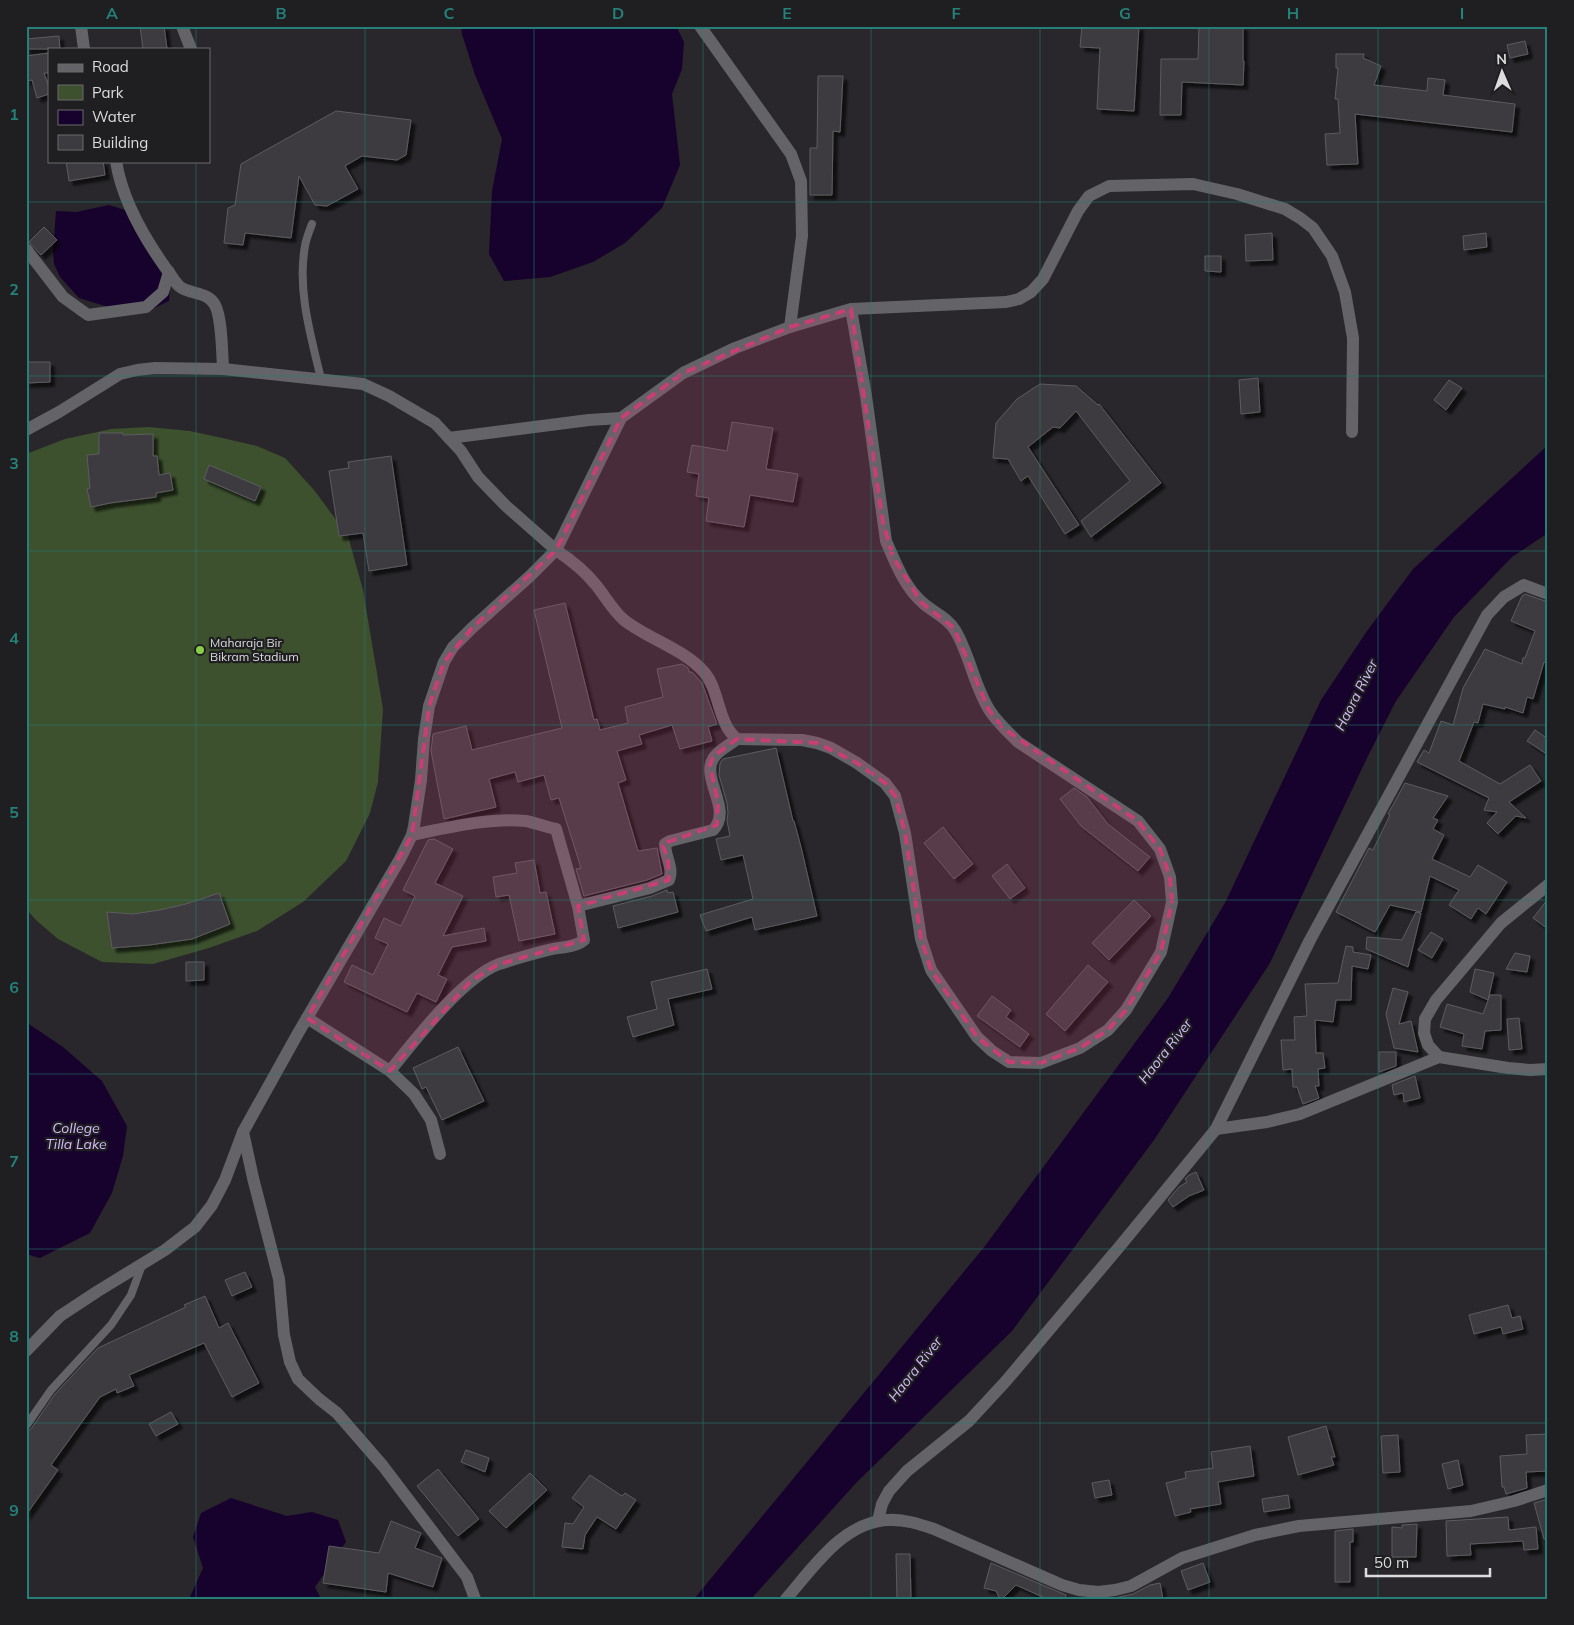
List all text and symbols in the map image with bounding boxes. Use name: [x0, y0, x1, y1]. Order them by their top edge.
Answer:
text: A: [106, 3, 118, 23]
text: B: [275, 3, 287, 23]
text: C: [444, 3, 455, 23]
text: D: [612, 3, 624, 23]
text: E: [782, 3, 792, 23]
text: F: [951, 3, 961, 23]
text: G: [1119, 3, 1131, 23]
text: H: [1287, 3, 1299, 23]
text: I: [1460, 3, 1464, 23]
legend: [48, 48, 210, 162]
north arrow: [1476, 48, 1526, 98]
text: N: [1496, 50, 1507, 68]
text: Road: [92, 57, 129, 76]
text: Park: [92, 83, 124, 102]
text: 1: [9, 104, 19, 124]
text: Water: [92, 107, 136, 126]
text: Building: [92, 133, 148, 152]
text: 2: [9, 279, 19, 299]
text: 3: [9, 453, 19, 473]
text: 4: [9, 628, 19, 648]
place label: Maharaja Bir Bikram Stadium: [210, 635, 299, 664]
marker: Maharaja Bir Bikram Stadium: [194, 644, 206, 656]
water label: Haora River: [1330, 656, 1382, 733]
text: 5: [9, 802, 19, 822]
text: 6: [9, 977, 19, 997]
water label: Haora River: [1134, 1014, 1196, 1087]
water label: College Tilla Lake: [45, 1119, 107, 1153]
text: 7: [9, 1151, 19, 1171]
text: 8: [9, 1326, 19, 1346]
water label: Haora River: [884, 1332, 946, 1405]
text: 9: [9, 1500, 19, 1520]
scale bar: [1366, 1545, 1490, 1577]
text: 50 m: [1374, 1553, 1409, 1572]

